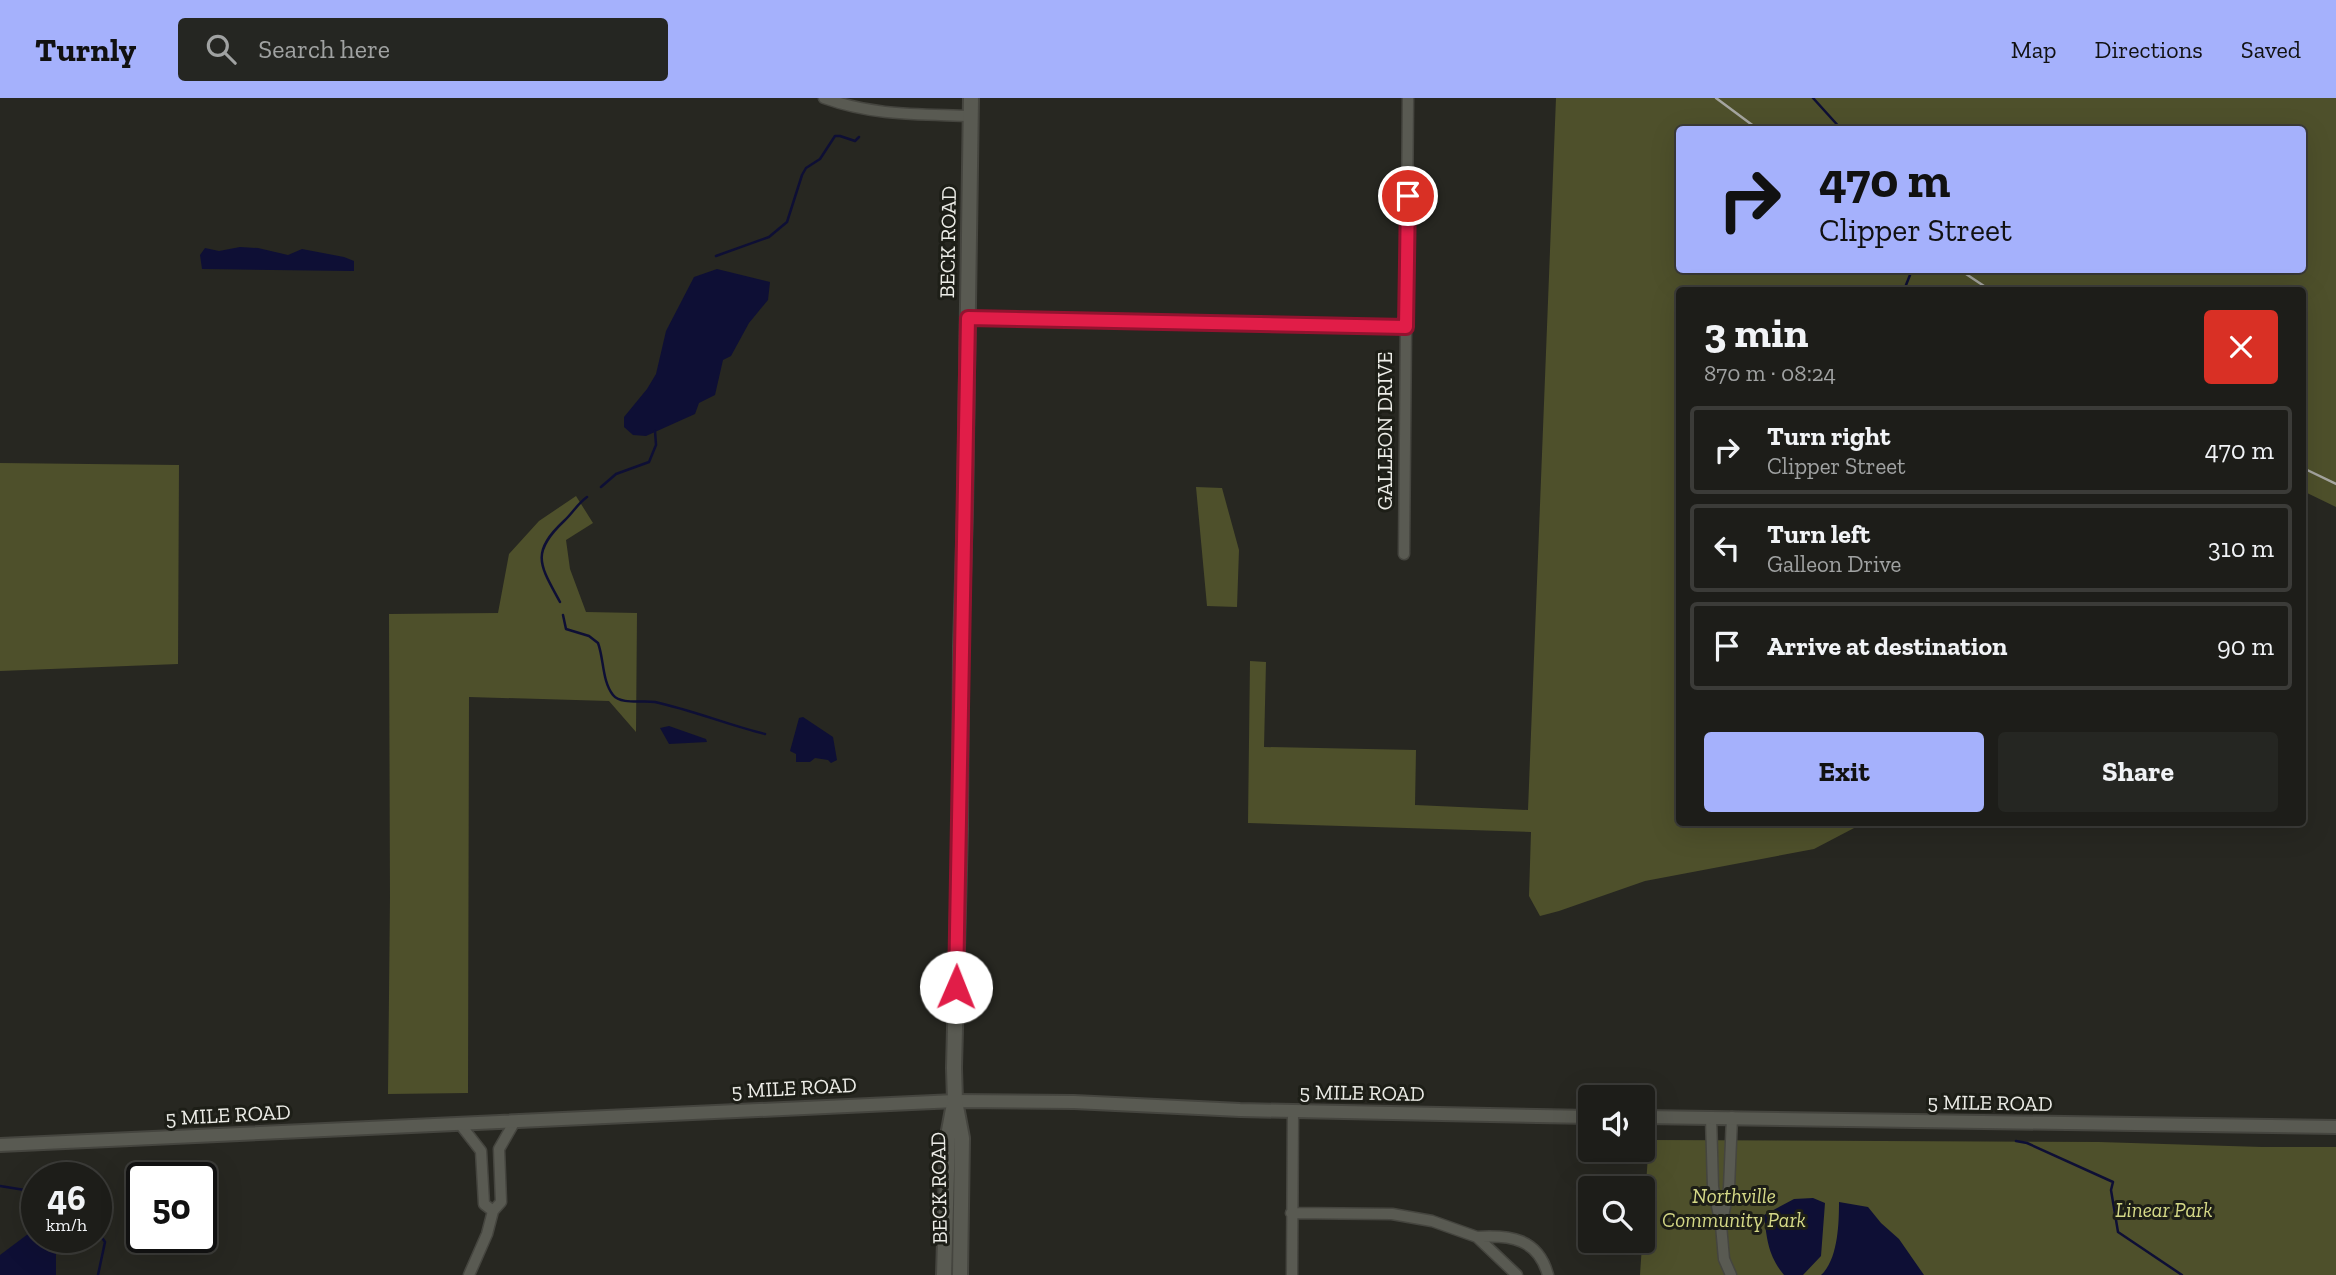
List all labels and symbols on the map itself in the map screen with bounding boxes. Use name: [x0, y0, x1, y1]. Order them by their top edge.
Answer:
pin: [1378, 166, 1438, 226]
street label: BECK ROAD: [934, 186, 961, 298]
street label: GALLEON DRIVE: [1372, 352, 1397, 510]
position arrow: [919, 950, 993, 1024]
street label: 5 MILE ROAD: [731, 1072, 857, 1103]
street label: 5 MILE ROAD: [1299, 1079, 1425, 1106]
street label: 5 MILE ROAD: [1927, 1089, 2053, 1116]
street label: 5 MILE ROAD: [165, 1099, 291, 1130]
street label: BECK ROAD: [925, 1132, 952, 1244]
speed limit sign: 50: [126, 1162, 217, 1253]
park label: Northville Community Park: [1662, 1183, 1806, 1232]
park label: Linear Park: [2115, 1197, 2213, 1222]

